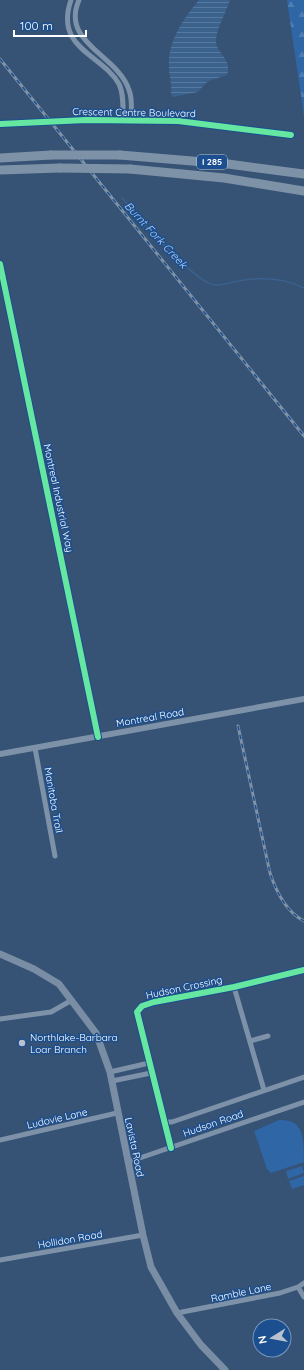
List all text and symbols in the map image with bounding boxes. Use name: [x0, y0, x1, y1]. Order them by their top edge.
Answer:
scale bar: [14, 12, 86, 38]
text: 100 m: [20, 18, 53, 33]
street label: Crescent Centre Boulevard: [72, 105, 196, 120]
road number: I 285: [197, 155, 227, 169]
water label: Burnt Fork Creek: [122, 199, 191, 272]
street label: Montreal Industrial Way: [41, 443, 76, 554]
street label: Montreal Road: [115, 705, 185, 730]
street label: Manitoba Trail: [41, 766, 66, 834]
street label: Hudson Crossing: [145, 973, 224, 1002]
place label: Northlake-Barbara Loar Branch: [30, 1031, 118, 1056]
marker: Northlake-Barbara Loar Branch: [17, 1038, 27, 1048]
street label: Ludovie Lane: [26, 1105, 89, 1132]
street label: Hudson Road: [181, 1107, 245, 1140]
street label: Lavista Road: [122, 1116, 147, 1178]
street label: Hollidon Road: [37, 1227, 103, 1252]
street label: Ramble Lane: [210, 1280, 273, 1305]
north arrow: [252, 1318, 292, 1358]
text: N: [255, 1335, 270, 1345]

